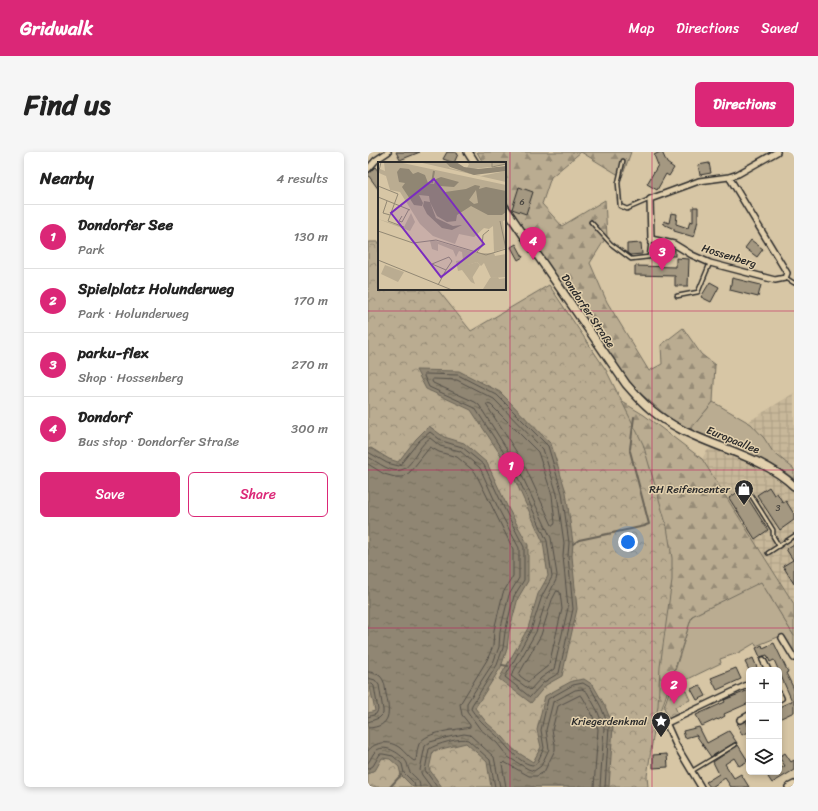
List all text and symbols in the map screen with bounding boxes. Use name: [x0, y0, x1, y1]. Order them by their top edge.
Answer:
text: Gridwalk: [20, 12, 93, 45]
text: Map: [628, 16, 654, 41]
text: Directions: [676, 16, 739, 41]
text: Saved: [761, 16, 798, 41]
text: Find us: [24, 80, 111, 129]
button: Directions: [695, 82, 794, 127]
inset map: [378, 162, 506, 290]
text: Nearby: [40, 163, 94, 193]
text: 4 results: [276, 167, 328, 190]
house number: 6: [519, 194, 525, 210]
text: Dondorfer See: [78, 212, 173, 238]
text: 1: [50, 225, 56, 248]
text: 130 m: [294, 225, 328, 248]
pin: 4: [520, 227, 546, 260]
text: Park: [78, 238, 105, 261]
pin: 3: [649, 238, 675, 271]
street label: Hossenberg: [699, 239, 759, 273]
street label: Dondorfer Straße: [556, 270, 620, 352]
text: Spielplatz Holunderweg: [78, 276, 234, 302]
text: 2: [49, 289, 57, 312]
text: 170 m: [293, 289, 328, 312]
text: Park · Holunderweg: [78, 302, 189, 325]
text: parku-flex: [78, 340, 148, 366]
text: 3: [49, 353, 57, 376]
text: 270 m: [291, 353, 328, 376]
text: Shop · Hossenberg: [78, 366, 184, 389]
text: Dondorf: [78, 404, 131, 430]
text: 4: [49, 417, 57, 440]
text: 300 m: [291, 417, 328, 440]
street label: Europaallee: [703, 421, 763, 460]
text: Bus stop · Dondorfer Straße: [78, 430, 239, 453]
pin: 1: [498, 452, 524, 485]
button: Save: [40, 472, 180, 517]
button: Share: [188, 472, 328, 517]
shop icon: RH Reifencenter: [733, 478, 755, 506]
place label: RH Reifencenter: [649, 480, 730, 499]
house number: 3: [776, 500, 781, 516]
your location: [618, 532, 638, 552]
map controls: [746, 667, 782, 775]
button: +: [746, 667, 782, 703]
pin: 2: [661, 671, 687, 704]
button: −: [746, 703, 782, 739]
place icon: Kriegerdenkmal: [650, 710, 672, 738]
place label: Kriegerdenkmal: [571, 712, 648, 731]
button: layers: [746, 739, 782, 775]

